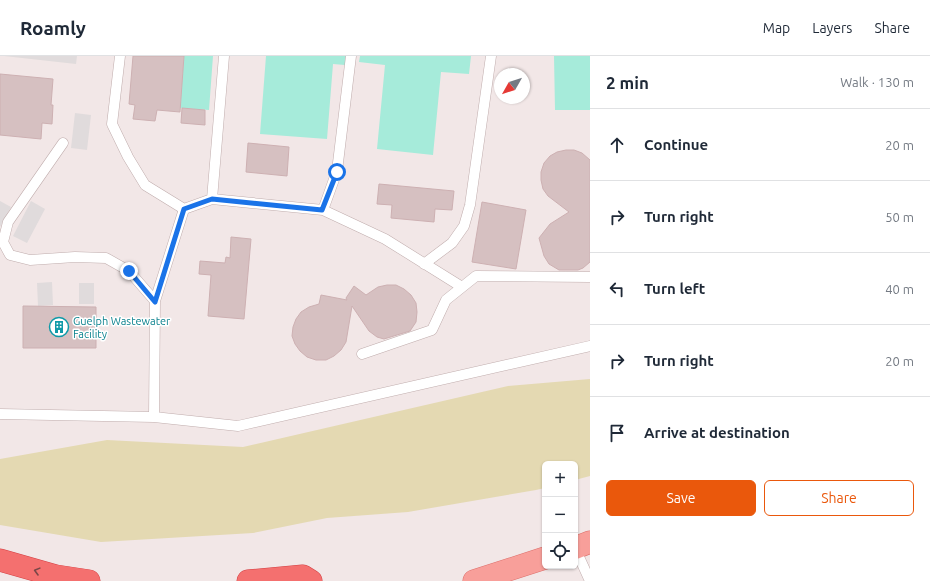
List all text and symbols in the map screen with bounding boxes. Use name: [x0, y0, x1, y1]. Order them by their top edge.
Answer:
text: Roamly: [20, 17, 86, 39]
text: Map: [763, 20, 790, 36]
text: Layers: [812, 20, 852, 36]
text: Share: [874, 20, 910, 36]
north arrow: [494, 68, 530, 104]
text: 2 min: [606, 73, 649, 92]
text: Walk · 130 m: [840, 75, 914, 89]
icon: ahead: [606, 134, 628, 156]
text: Continue: [644, 136, 708, 153]
text: 20 m: [885, 138, 914, 152]
route start: [328, 163, 346, 181]
icon: right: [606, 206, 628, 228]
text: Turn right: [644, 208, 714, 225]
text: 50 m: [885, 210, 914, 224]
route end: [120, 262, 138, 280]
icon: left: [606, 278, 628, 300]
text: Turn left: [644, 280, 705, 297]
text: 40 m: [885, 282, 914, 296]
place label: Guelph Wastewater Facility: [73, 315, 171, 340]
building icon: Guelph Wastewater Facility: [48, 316, 70, 338]
icon: right: [606, 350, 628, 372]
text: Turn right: [644, 352, 714, 369]
text: 20 m: [885, 354, 914, 368]
icon: arrive: [606, 422, 628, 444]
text: Arrive at destination: [644, 424, 790, 441]
map controls: [542, 461, 578, 569]
button: +: [542, 461, 578, 497]
button: Save: [606, 480, 756, 516]
button: Share: [764, 480, 914, 516]
button: −: [542, 497, 578, 533]
button: locate: [542, 533, 578, 569]
one-way arrow: [34, 567, 40, 575]

